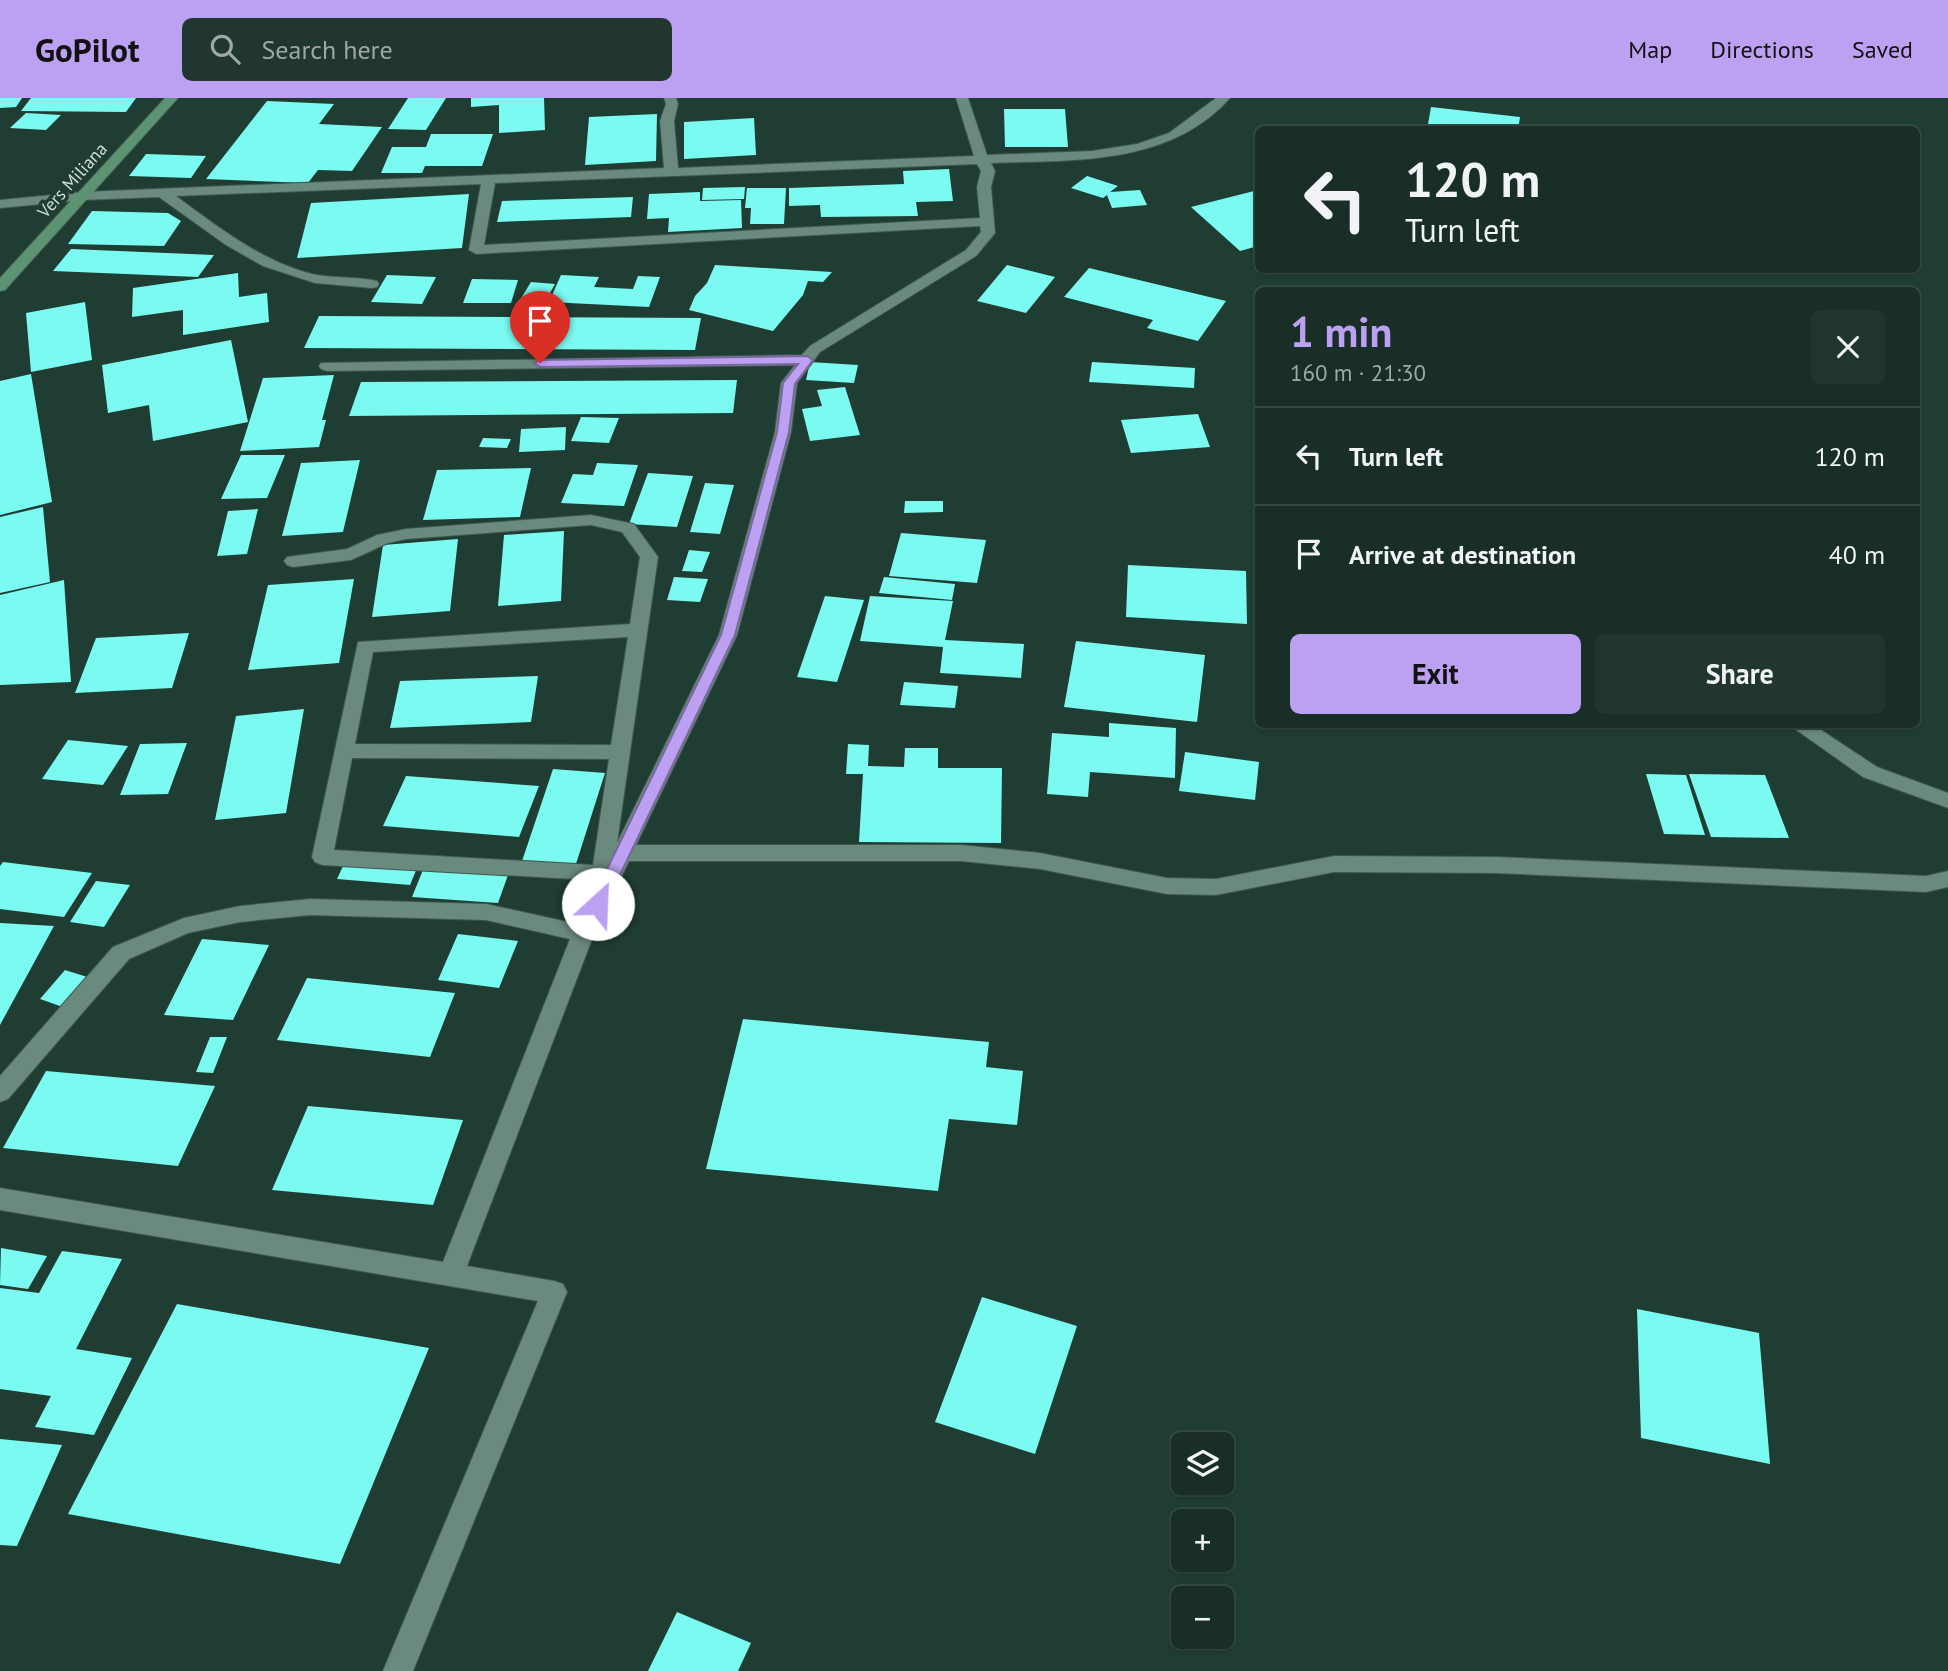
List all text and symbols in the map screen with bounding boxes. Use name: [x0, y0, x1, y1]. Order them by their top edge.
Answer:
search box: [182, 18, 672, 81]
text: GoPilot: [35, 28, 140, 71]
icon: search: [206, 30, 244, 68]
text: Search here: [262, 33, 393, 66]
text: Map: [1628, 34, 1672, 65]
text: Directions: [1710, 34, 1814, 65]
text: Saved: [1852, 34, 1913, 65]
street label: Vers Miliana: [31, 137, 112, 223]
text: 120 m: [1405, 147, 1540, 211]
icon: left: [1290, 154, 1381, 245]
text: Turn left: [1405, 209, 1520, 251]
pin: [510, 291, 570, 363]
icon: arrive: [521, 302, 559, 340]
text: 1 min: [1290, 304, 1392, 359]
button: close: [1811, 310, 1885, 384]
text: 160 m · 21:30: [1290, 358, 1426, 387]
icon: left: [1290, 437, 1328, 475]
text: Turn left: [1349, 440, 1443, 473]
text: 120 m: [1814, 440, 1885, 473]
icon: arrive: [1290, 535, 1328, 573]
text: Arrive at destination: [1349, 538, 1576, 571]
text: 40 m: [1829, 538, 1885, 571]
button: Exit: [1290, 634, 1581, 714]
button: Share: [1595, 634, 1885, 714]
position arrow: [561, 867, 635, 941]
map controls: [1171, 1432, 1234, 1649]
button: layers: [1171, 1432, 1234, 1495]
button: +: [1171, 1509, 1234, 1572]
button: −: [1171, 1586, 1234, 1649]

